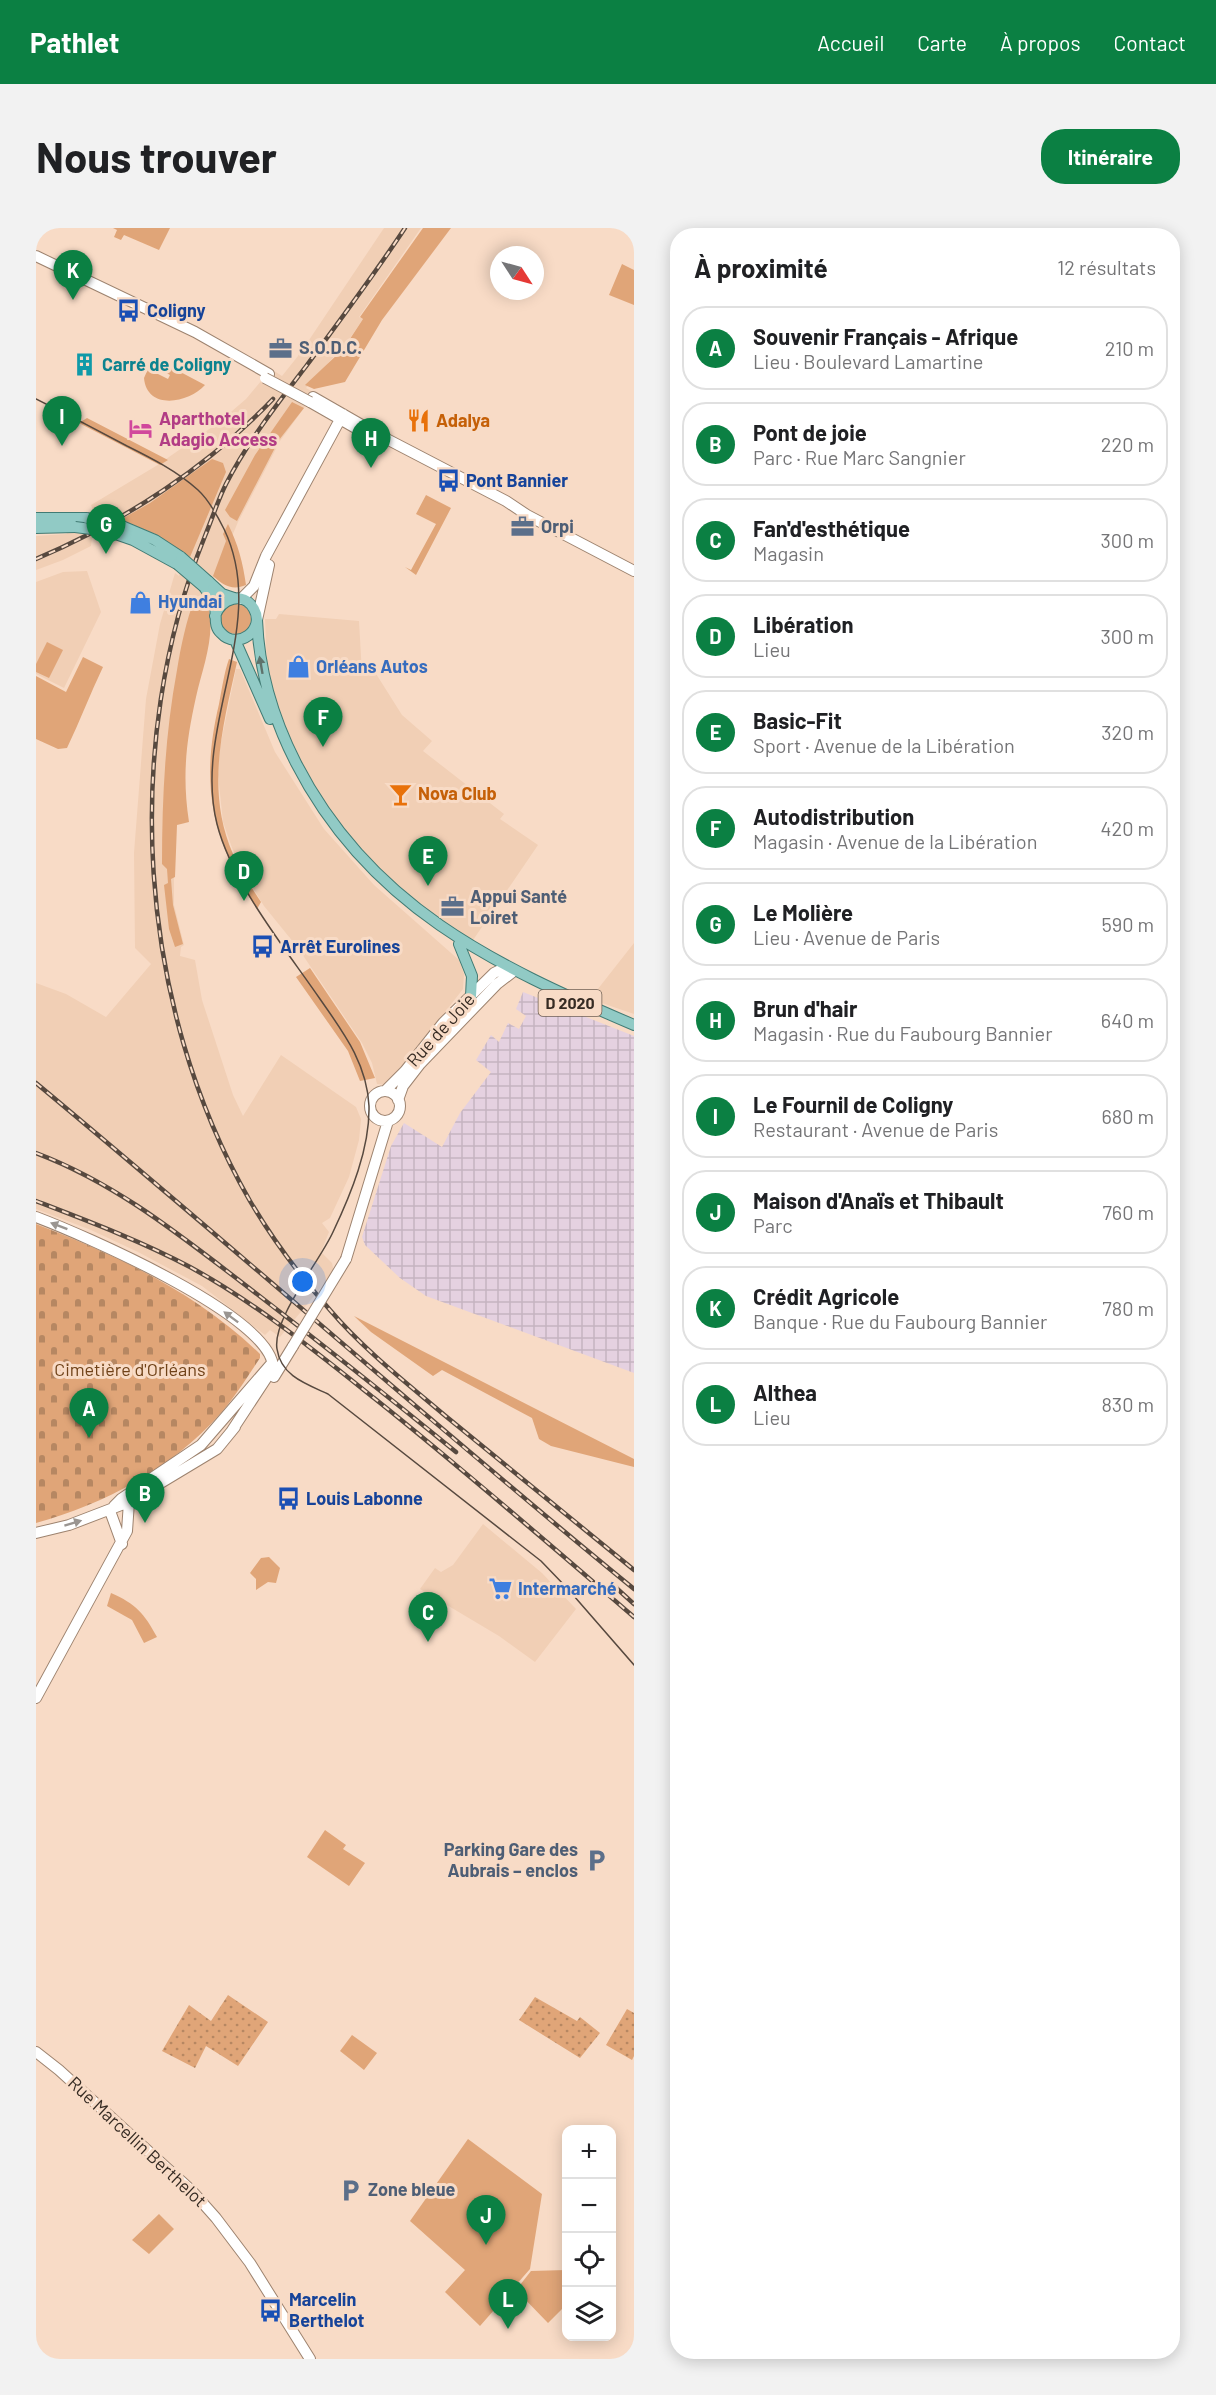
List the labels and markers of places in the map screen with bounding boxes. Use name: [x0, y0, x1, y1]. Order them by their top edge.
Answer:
pin: K: [54, 250, 93, 300]
bus stop icon: Coligny: [116, 298, 142, 324]
place label: Coligny: [147, 299, 205, 321]
office icon: S.O.D.C.: [268, 335, 294, 361]
place label: S.O.D.C.: [299, 336, 362, 358]
building icon: Carré de Coligny: [71, 352, 97, 378]
place label: Carré de Coligny: [102, 353, 231, 375]
pin: I: [42, 396, 82, 446]
place label: Aparthotel Adagio Access: [159, 407, 277, 450]
restaurant icon: Adalya: [405, 408, 431, 434]
place label: Adalya: [436, 409, 490, 431]
hotel icon: Aparthotel Adagio Access: [128, 416, 154, 442]
pin: H: [352, 418, 390, 468]
bus stop icon: Pont Bannier: [435, 468, 461, 494]
place label: Pont Bannier: [466, 469, 568, 491]
pin: G: [86, 504, 126, 554]
office icon: Orpi: [510, 514, 536, 540]
place label: Orpi: [541, 515, 574, 537]
shop icon: Hyundai: [127, 589, 153, 615]
place label: Hyundai: [158, 590, 222, 612]
shop icon: Orléans Autos: [285, 654, 311, 680]
place label: Orléans Autos: [316, 655, 428, 677]
pin: F: [304, 698, 342, 747]
bar icon: Nova Club: [387, 781, 413, 807]
place label: Nova Club: [418, 782, 497, 804]
pin: E: [408, 836, 448, 886]
pin: D: [224, 852, 264, 901]
place label: Appui Santé Loiret: [470, 885, 567, 928]
office icon: Appui Santé Loiret: [439, 894, 465, 920]
bus stop icon: Arrêt Eurolines: [249, 934, 275, 960]
place label: Arrêt Eurolines: [280, 935, 400, 957]
pin: A: [70, 1388, 108, 1438]
pin: B: [126, 1474, 164, 1523]
bus stop icon: Louis Labonne: [275, 1486, 301, 1512]
place label: Louis Labonne: [306, 1487, 423, 1509]
supermarket icon: Intermarché: [487, 1576, 513, 1602]
place label: Intermarché: [518, 1577, 617, 1599]
pin: C: [408, 1592, 448, 1642]
place label: Parking Gare des Aubrais – enclos: [444, 1838, 578, 1881]
parking icon: Parking Gare des Aubrais – enclos: [583, 1847, 609, 1873]
parking icon: Zone bleue: [337, 2177, 363, 2203]
place label: Zone bleue: [368, 2178, 455, 2200]
pin: J: [466, 2196, 506, 2245]
pin: L: [488, 2280, 528, 2329]
place label: Marcelin Berthelot: [289, 2288, 365, 2331]
bus stop icon: Marcelin Berthelot: [258, 2297, 284, 2323]

